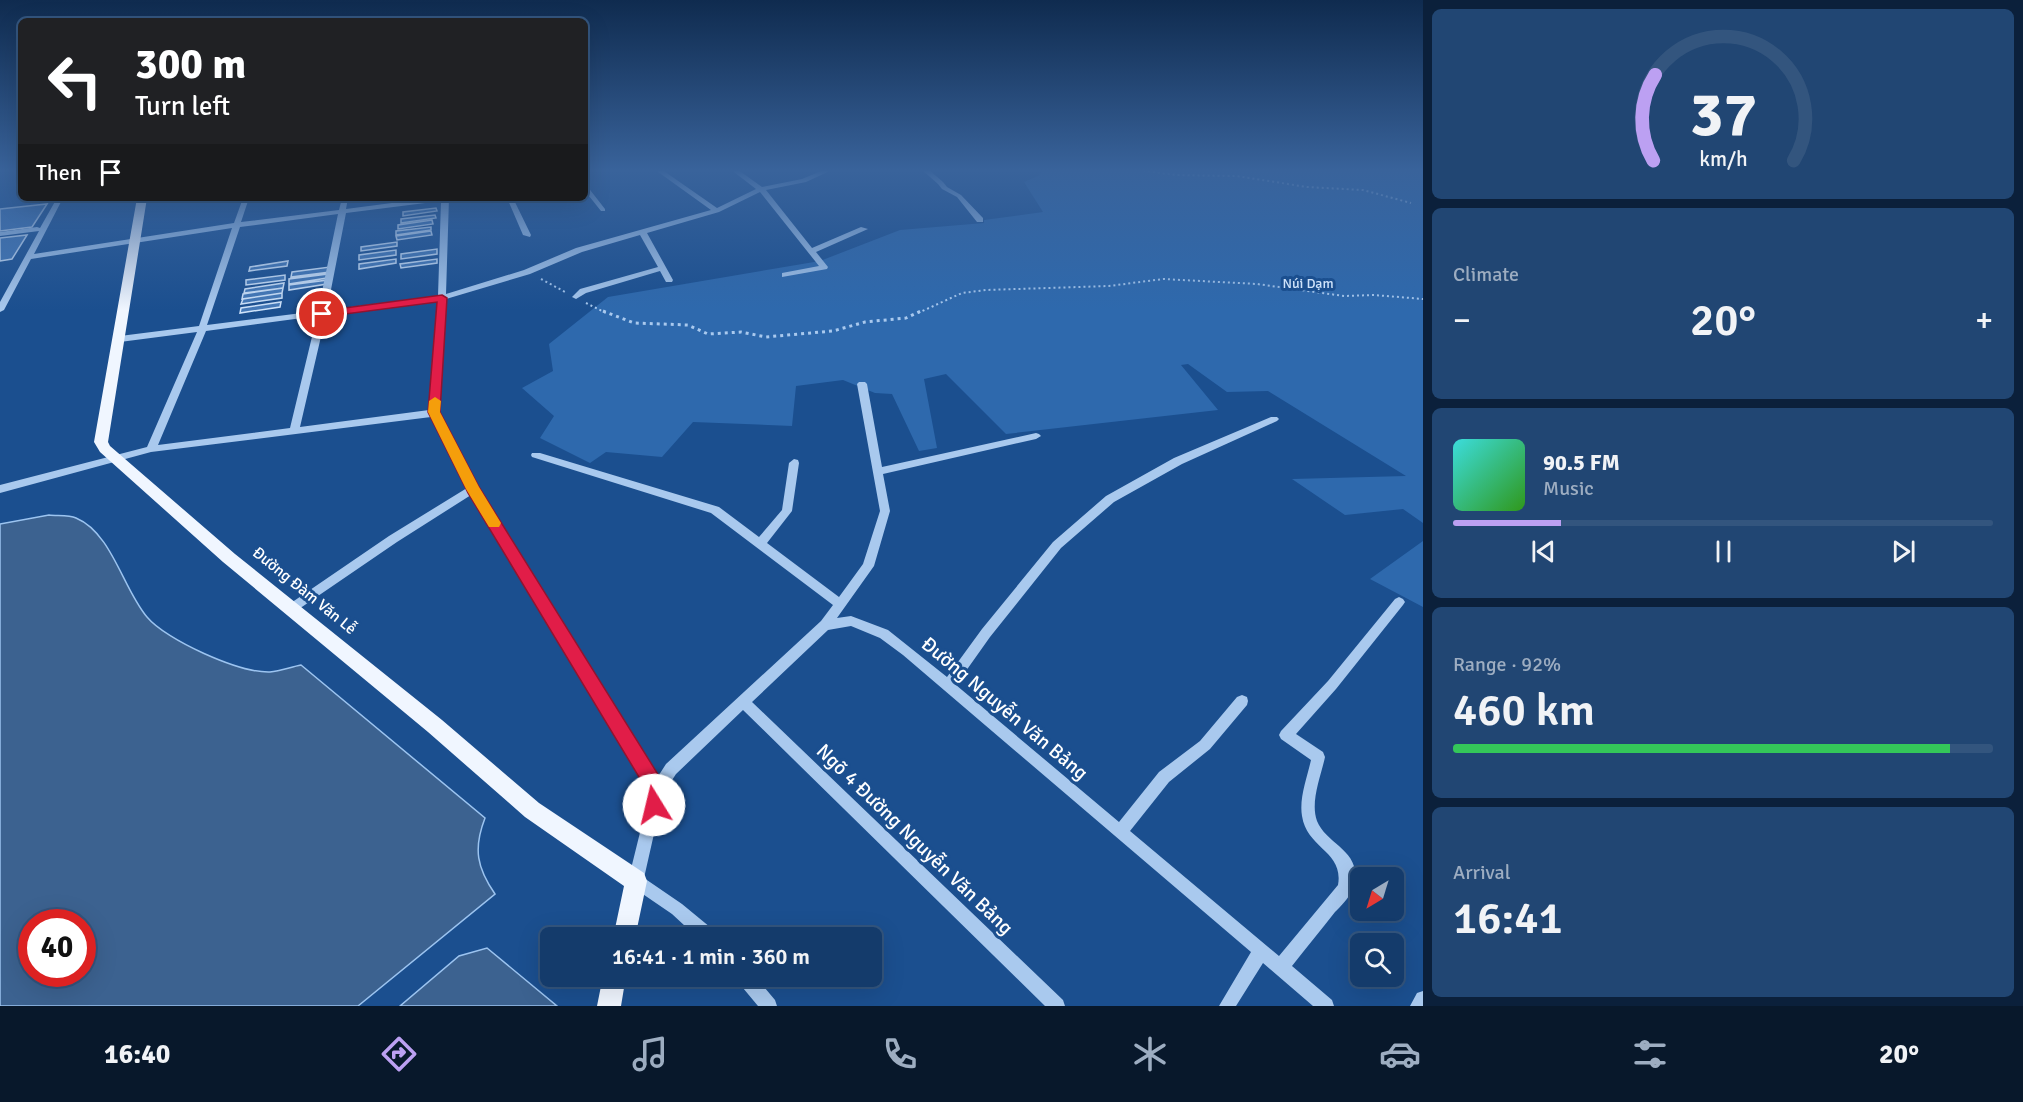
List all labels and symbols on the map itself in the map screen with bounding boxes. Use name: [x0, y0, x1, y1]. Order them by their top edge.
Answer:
park label: Núi Dạm: [1282, 275, 1334, 292]
pin: [296, 288, 347, 339]
street label: Đường Đàm Văn Lễ: [248, 543, 360, 639]
street label: Đường Nguyễn Văn Bảng: [916, 631, 1093, 785]
street label: Ngõ 4 Đường Nguyễn Văn Bảng: [811, 739, 1018, 940]
position arrow: [622, 773, 686, 837]
north arrow: [1350, 867, 1404, 921]
speed limit sign: 40: [18, 909, 96, 987]

